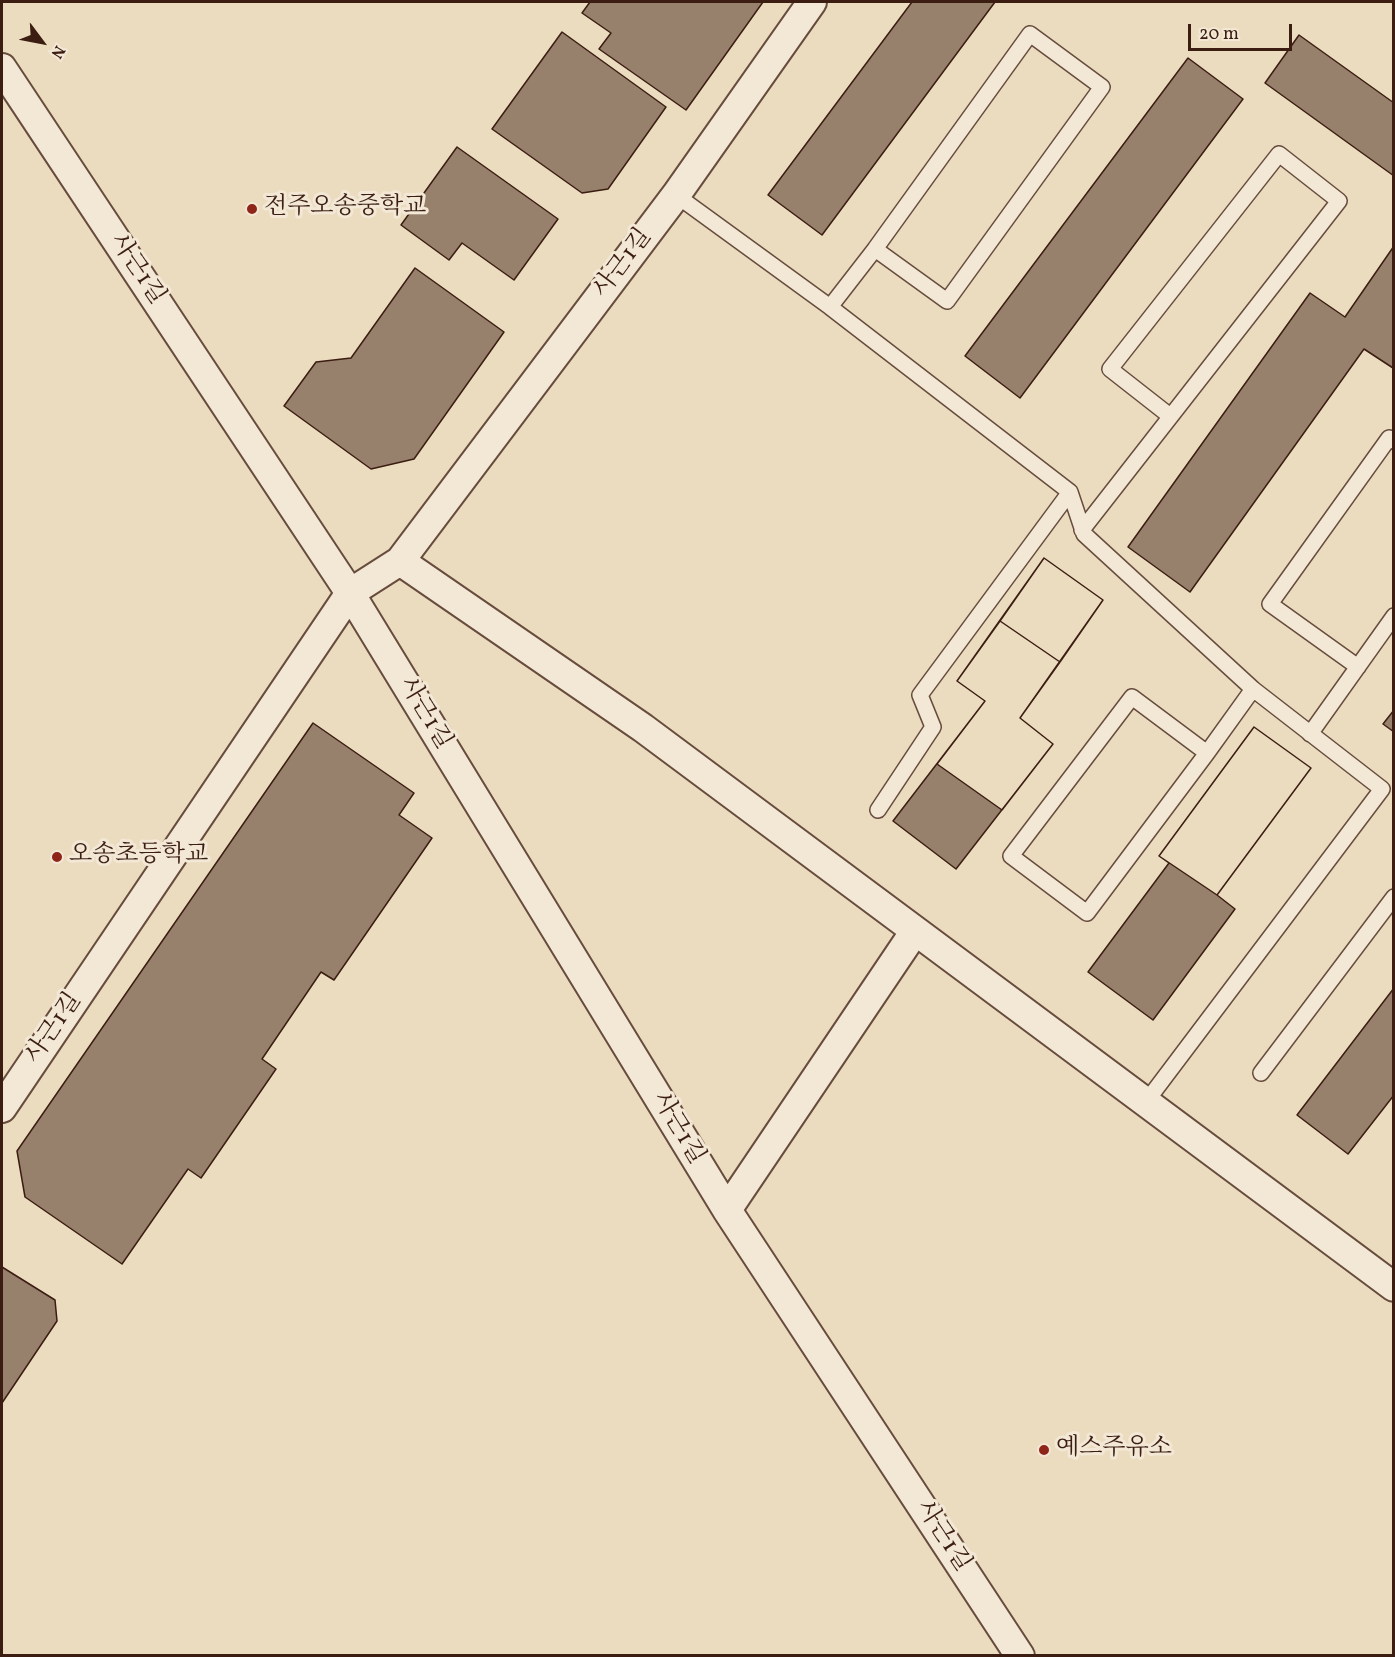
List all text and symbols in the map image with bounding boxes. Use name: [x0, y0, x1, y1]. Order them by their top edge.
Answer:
north arrow: [12, 12, 72, 72]
scale bar: [1191, 12, 1294, 50]
text: 20 m: [1199, 22, 1239, 47]
text: N: [45, 41, 70, 62]
place label: 전주오송중학교: [264, 195, 426, 223]
marker: 전주오송중학교: [245, 202, 259, 216]
street label: 사근1길: [589, 224, 659, 304]
street label: 사근1길: [102, 229, 170, 311]
street label: 사근1길: [391, 673, 457, 755]
place label: 오송초등학교: [69, 843, 208, 871]
marker: 오송초등학교: [50, 850, 64, 864]
street label: 사근1길: [21, 988, 89, 1070]
street label: 사근1길: [644, 1088, 710, 1170]
place label: 예스주유소: [1056, 1436, 1172, 1464]
marker: 예스주유소: [1037, 1443, 1051, 1457]
street label: 사근1길: [908, 1496, 976, 1578]

